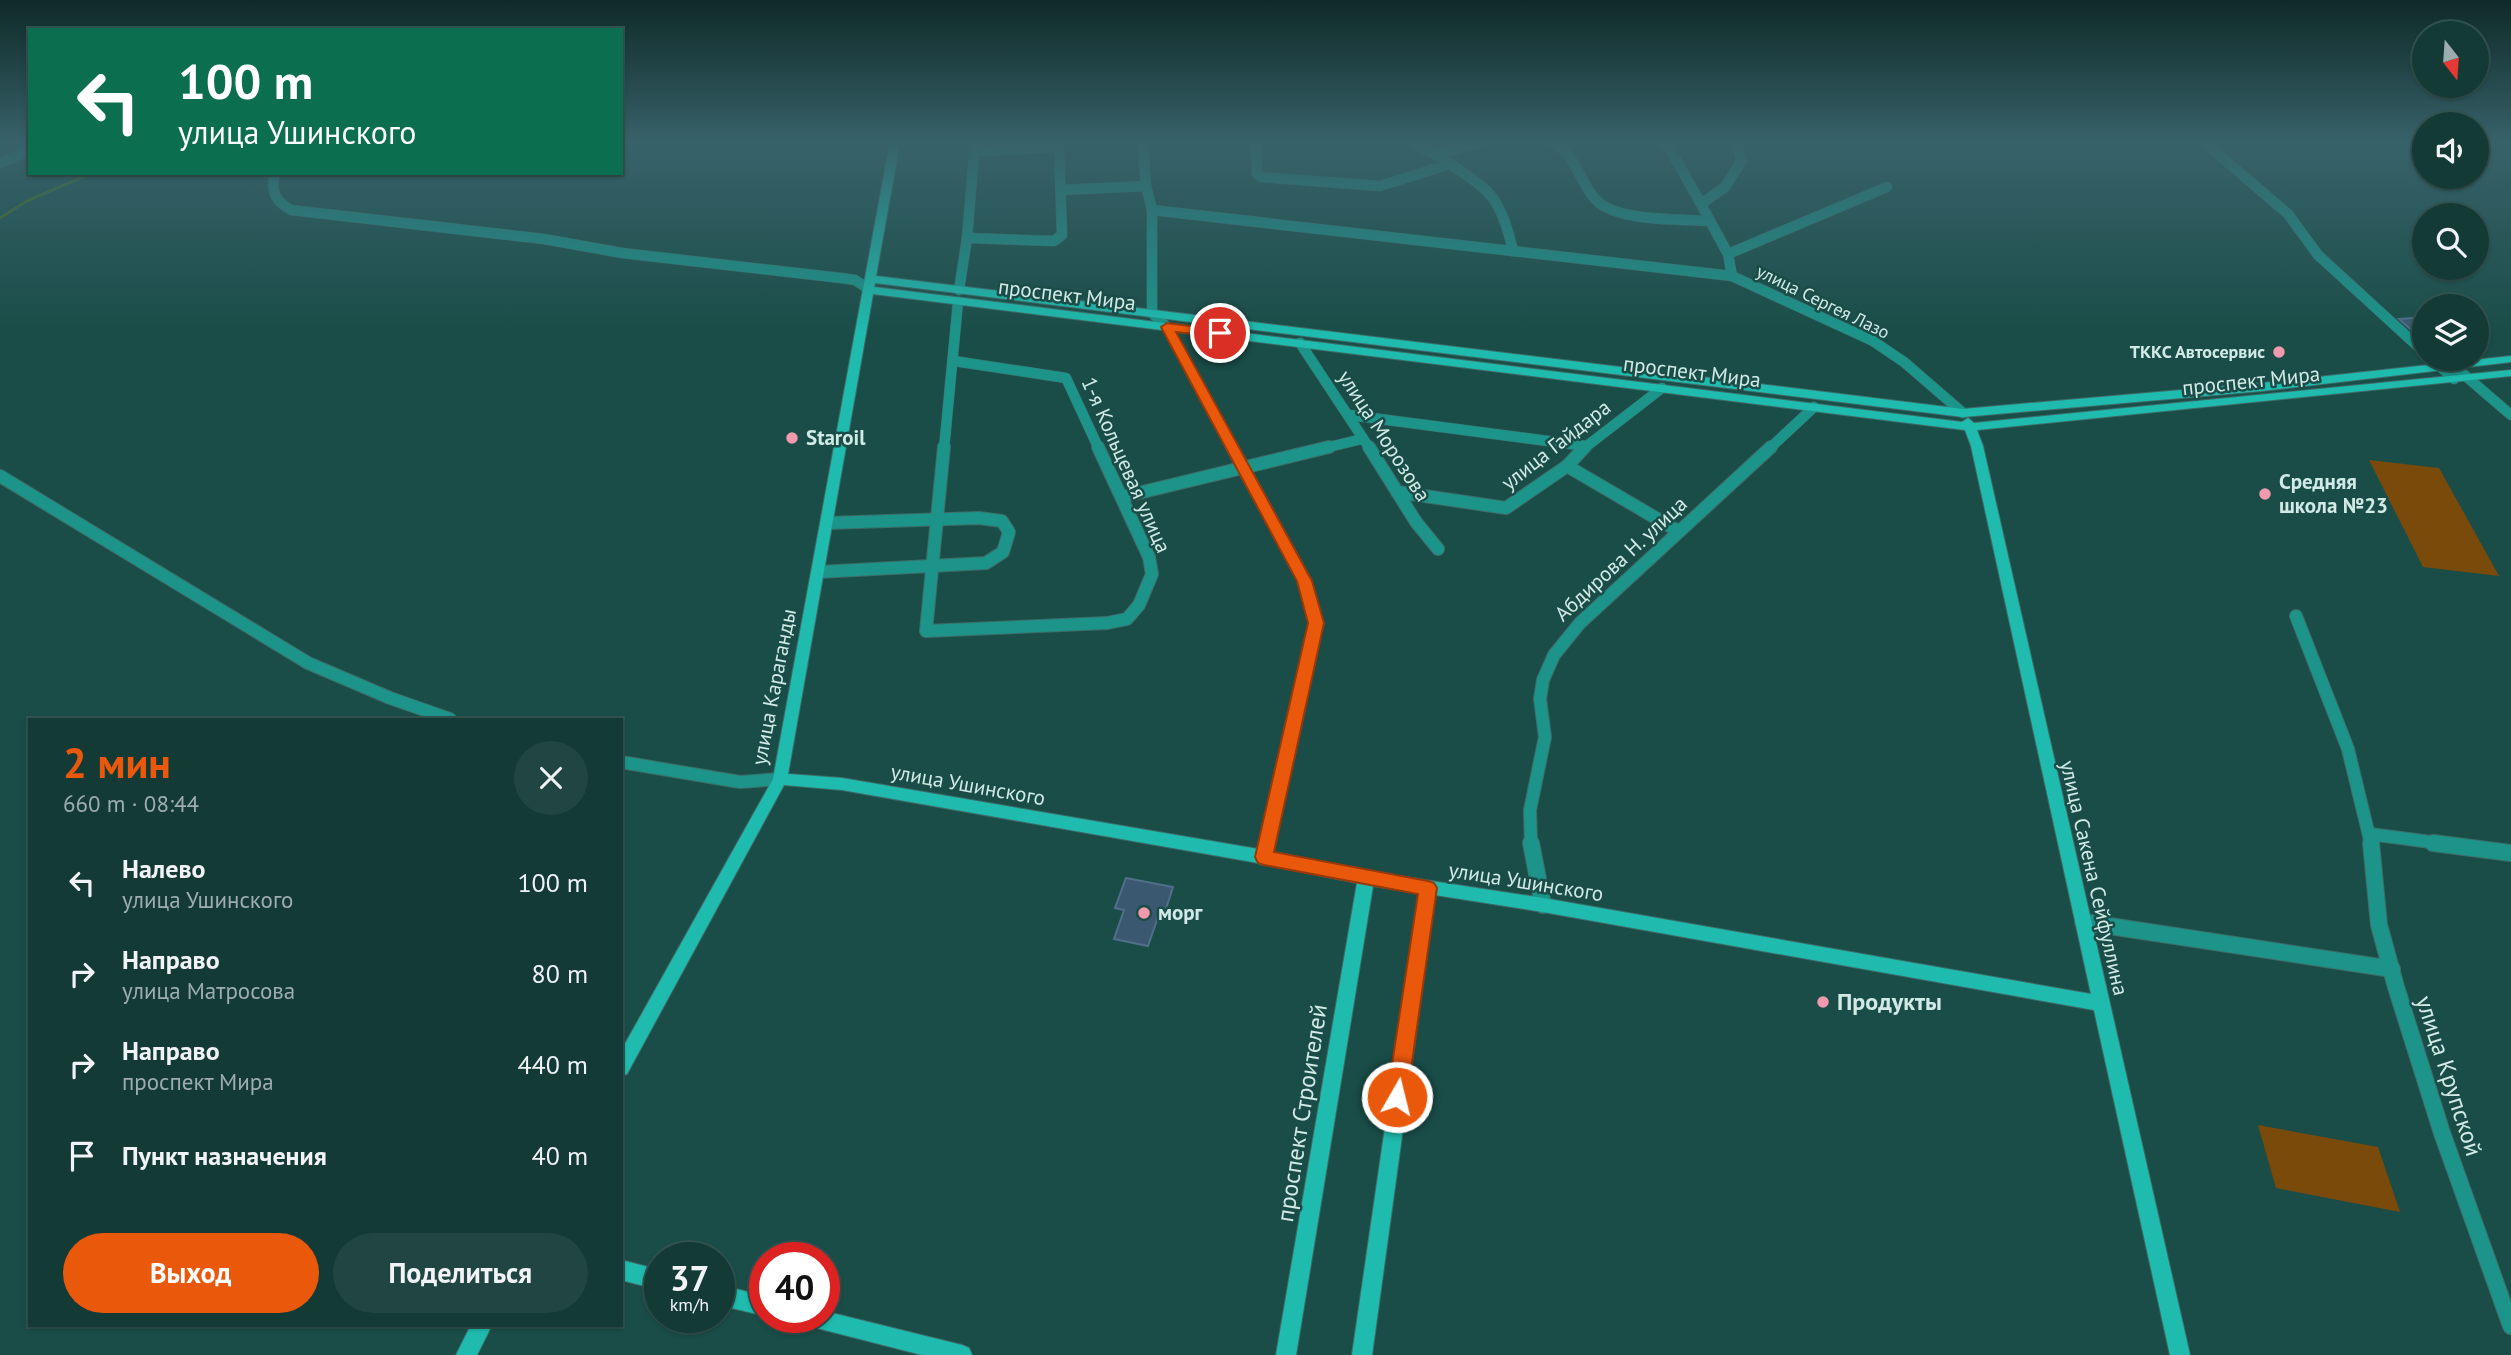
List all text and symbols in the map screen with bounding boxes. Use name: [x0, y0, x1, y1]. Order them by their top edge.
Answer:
north arrow: [2412, 21, 2488, 98]
map controls: [2412, 21, 2489, 371]
text: 100 m: [178, 49, 313, 113]
icon: left: [63, 56, 154, 147]
text: улица Ушинского: [178, 111, 416, 153]
button: sound: [2412, 112, 2489, 189]
button: search: [2412, 203, 2489, 280]
street label: улица Сергея Лазо: [1753, 259, 1894, 344]
street label: проспект Мира: [997, 273, 1137, 316]
button: layers: [2412, 294, 2489, 371]
pin: [1190, 303, 1250, 363]
icon: arrive: [1201, 314, 1239, 352]
place label: ТККС Автосервис: [2130, 340, 2265, 363]
marker: ТККС Автосервис: [2271, 344, 2287, 360]
street label: проспект Мира: [1622, 350, 1762, 393]
street label: проспект Мира: [2181, 360, 2321, 401]
street label: улица Морозова: [1332, 365, 1437, 506]
street label: 1-я Кольцевая улица: [1076, 373, 1177, 557]
street label: улица Гайдара: [1496, 393, 1616, 496]
place label: Staroil: [806, 424, 866, 451]
marker: Staroil: [784, 430, 800, 446]
place label: Средняя школа №23: [2279, 468, 2388, 519]
marker: Средняя школа №23: [2257, 486, 2273, 502]
street label: Абдирова Н. улица: [1549, 490, 1693, 627]
street label: улица Караганды: [745, 606, 802, 767]
text: 2 мин: [63, 735, 171, 790]
button: close: [514, 741, 588, 815]
street label: улица Ушинского: [889, 758, 1047, 811]
street label: улица Сакена Сейфуллина: [2054, 758, 2135, 998]
text: 660 m · 08:44: [63, 789, 199, 818]
text: Налево: [122, 852, 206, 885]
street label: улица Ушинского: [1447, 856, 1605, 907]
icon: left: [63, 864, 101, 902]
text: 100 m: [517, 866, 588, 899]
text: улица Ушинского: [122, 885, 293, 914]
place label: морг: [1158, 899, 1203, 926]
marker: морг: [1136, 905, 1152, 921]
text: Направо: [122, 943, 220, 976]
icon: right: [63, 955, 101, 993]
text: 80 m: [532, 957, 588, 990]
text: улица Матросова: [122, 976, 295, 1005]
place label: Продукты: [1837, 986, 1942, 1017]
street label: улица Крупской: [2409, 992, 2490, 1160]
marker: Продукты: [1815, 994, 1831, 1010]
street label: проспект Строителей: [1269, 1002, 1334, 1224]
text: Направо: [122, 1034, 220, 1067]
icon: right: [63, 1046, 101, 1084]
text: 440 m: [517, 1048, 588, 1081]
position arrow: [1360, 1060, 1434, 1134]
text: проспект Мира: [122, 1067, 274, 1096]
icon: arrive: [63, 1137, 101, 1175]
text: Пункт назначения: [122, 1139, 327, 1172]
text: 40 m: [532, 1139, 588, 1172]
button: Выход: [63, 1233, 319, 1313]
button: Поделиться: [333, 1233, 588, 1313]
speed limit sign: 40: [749, 1242, 840, 1333]
text: 37: [670, 1255, 709, 1301]
text: km/h: [670, 1293, 709, 1316]

